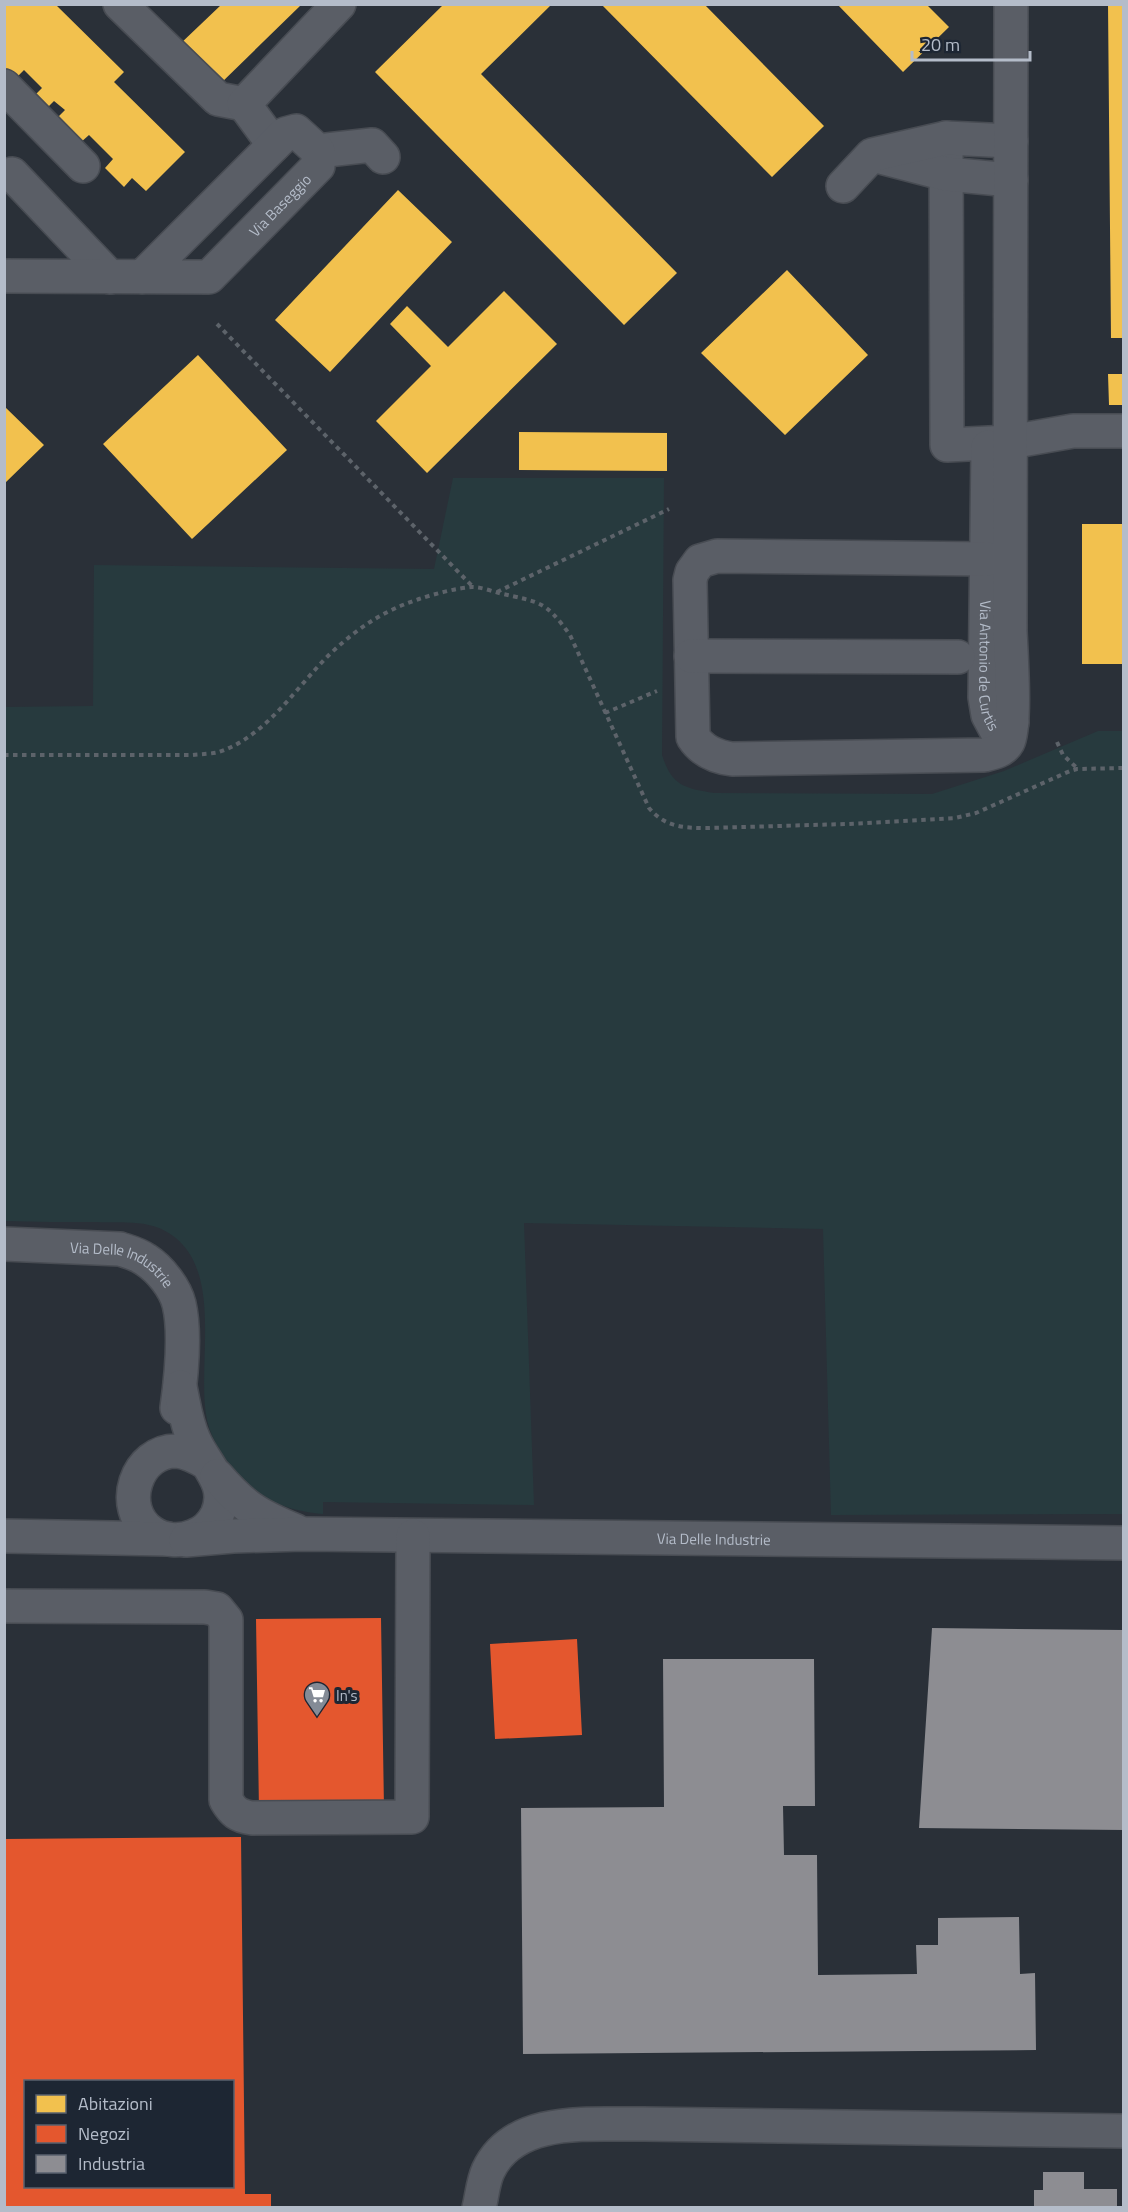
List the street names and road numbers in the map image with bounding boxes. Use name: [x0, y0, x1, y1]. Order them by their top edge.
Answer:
street label: Via Baseggio: [243, 168, 316, 242]
street label: Via Antonio de Curtis: [973, 600, 1006, 735]
street label: Via Delle Industrie: [69, 1235, 180, 1292]
street label: Via Delle Industrie: [657, 1526, 771, 1551]

